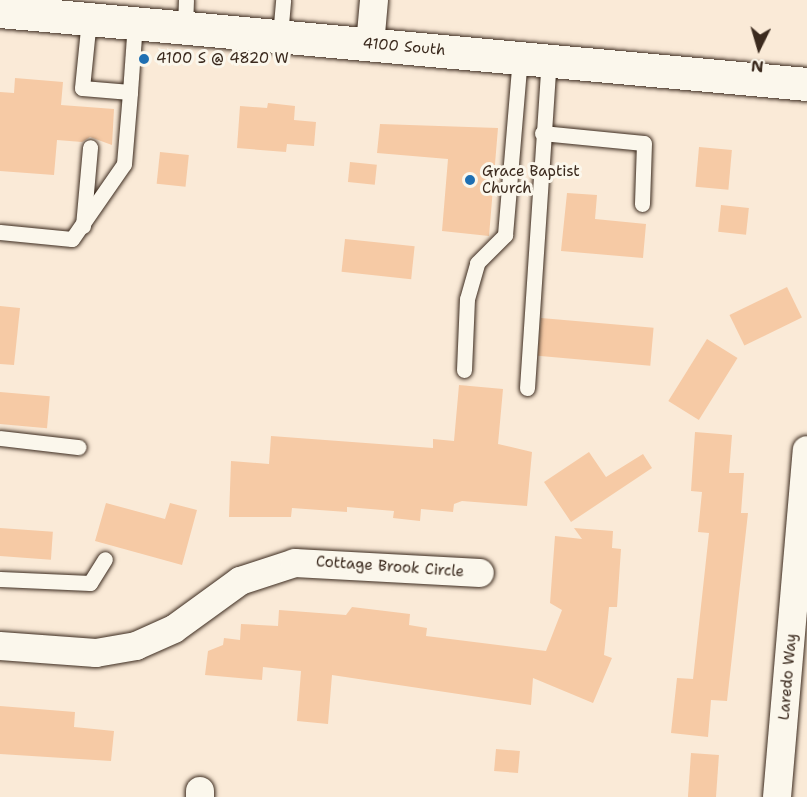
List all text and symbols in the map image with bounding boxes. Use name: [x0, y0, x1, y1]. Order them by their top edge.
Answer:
north arrow: [729, 18, 789, 78]
street label: 4100 South: [362, 34, 446, 60]
place label: 4100 S @ 4820 W: [156, 50, 289, 68]
marker: 4100 S @ 4820 W: [137, 52, 151, 66]
text: N: [750, 55, 765, 77]
place label: Grace Baptist Church: [482, 162, 580, 197]
marker: Grace Baptist Church: [463, 173, 477, 187]
street label: Cottage Brook Circle: [315, 553, 465, 581]
street label: Laredo Way: [775, 633, 801, 721]

